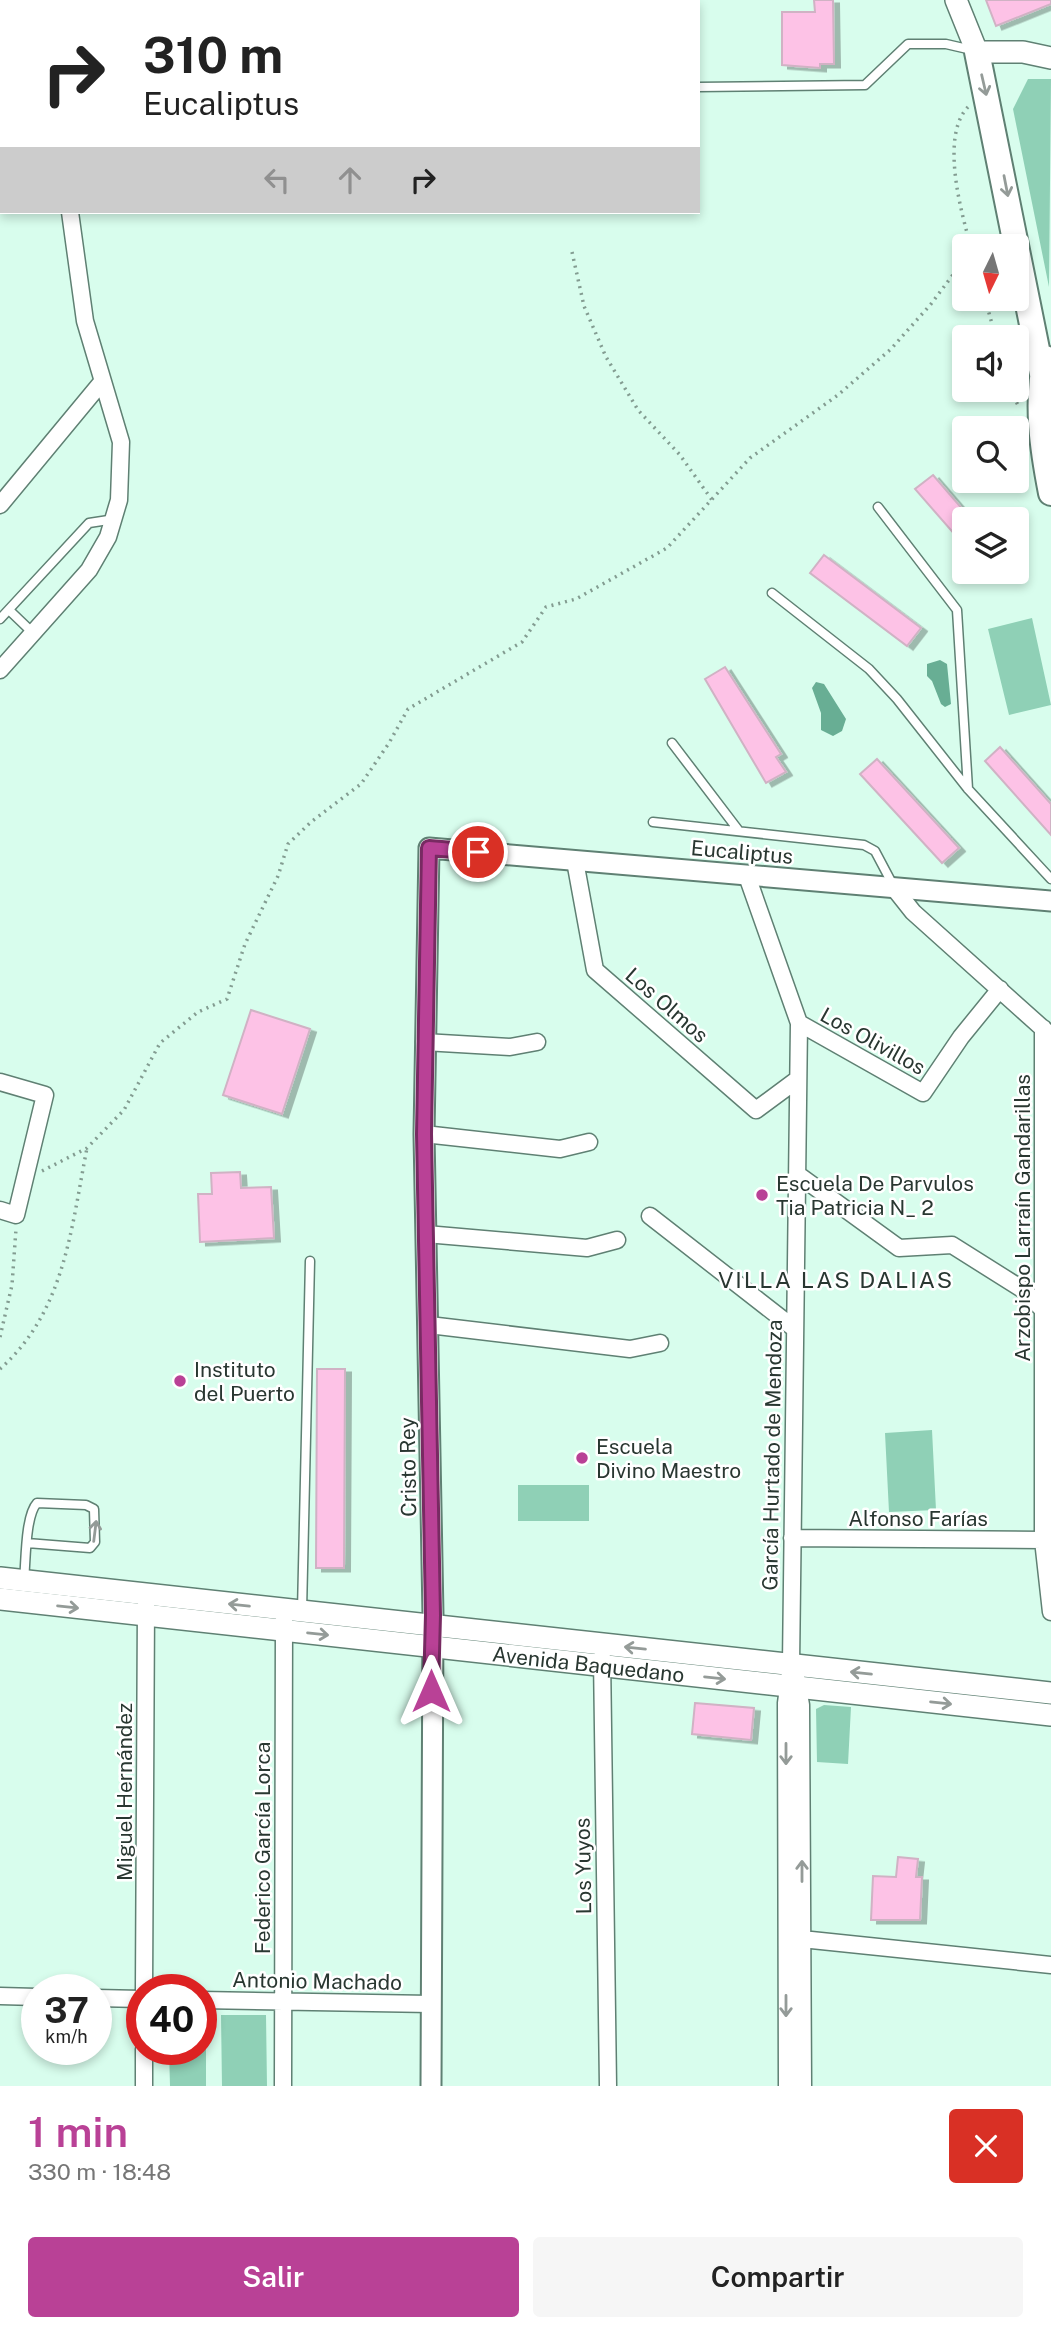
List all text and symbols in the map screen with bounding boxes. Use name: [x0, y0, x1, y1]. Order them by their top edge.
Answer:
text: 310 m: [143, 26, 283, 84]
icon: right: [28, 28, 119, 119]
one-way arrow: [978, 73, 992, 96]
text: Eucaliptus: [143, 85, 299, 122]
icon: left: [258, 161, 296, 199]
icon: ahead: [331, 161, 369, 199]
icon: right: [404, 161, 442, 199]
one-way arrow: [999, 174, 1013, 197]
north arrow: [952, 234, 1029, 312]
map controls: [952, 234, 1029, 584]
button: sound: [952, 325, 1029, 402]
button: search: [952, 416, 1029, 493]
button: layers: [952, 507, 1029, 584]
pin: [448, 822, 508, 882]
icon: arrive: [459, 833, 497, 871]
street label: Eucaliptus: [690, 835, 794, 869]
street label: Los Olmos: [621, 962, 713, 1048]
street label: Los Olivillos: [816, 1002, 930, 1080]
street label: Arzobispo Larraín Gandarillas: [1010, 1074, 1035, 1362]
place label: Escuela De Parvulos Tia Patricia N_ 2: [776, 1171, 974, 1220]
marker: Escuela De Parvulos Tia Patricia N_ 2: [754, 1187, 770, 1203]
district label: VILLA LAS DALIAS: [718, 1266, 954, 1293]
street label: García Hurtado de Mendoza: [757, 1319, 787, 1591]
place label: Instituto del Puerto: [194, 1357, 295, 1406]
marker: Instituto del Puerto: [172, 1373, 188, 1389]
street label: Cristo Rey: [395, 1417, 421, 1517]
place label: Escuela Divino Maestro: [596, 1434, 741, 1483]
marker: Escuela Divino Maestro: [574, 1450, 590, 1466]
street label: Alfonso Farías: [848, 1506, 988, 1531]
one-way arrow: [89, 1520, 102, 1543]
one-way arrow: [228, 1598, 250, 1611]
one-way arrow: [56, 1600, 79, 1613]
one-way arrow: [307, 1628, 329, 1641]
street label: Avenida Baquedano: [491, 1641, 686, 1687]
one-way arrow: [624, 1641, 647, 1654]
position arrow: [394, 1654, 468, 1728]
one-way arrow: [851, 1666, 873, 1679]
one-way arrow: [703, 1672, 726, 1685]
one-way arrow: [929, 1697, 952, 1710]
street label: Miguel Hernández: [112, 1703, 137, 1881]
street label: Federico García Lorca: [250, 1742, 275, 1954]
one-way arrow: [779, 1742, 793, 1765]
street label: Los Yuyos: [570, 1817, 596, 1915]
one-way arrow: [795, 1860, 809, 1883]
street label: Antonio Machado: [232, 1967, 402, 1995]
speed limit sign: 40: [126, 1974, 217, 2065]
text: 37: [44, 1990, 89, 2031]
one-way arrow: [780, 1994, 793, 2017]
text: km/h: [45, 2026, 88, 2047]
text: 1 min: [28, 2107, 128, 2156]
button: close: [949, 2109, 1023, 2183]
text: 330 m · 18:48: [28, 2158, 171, 2185]
button: Salir: [28, 2237, 519, 2317]
button: Compartir: [533, 2237, 1023, 2317]

